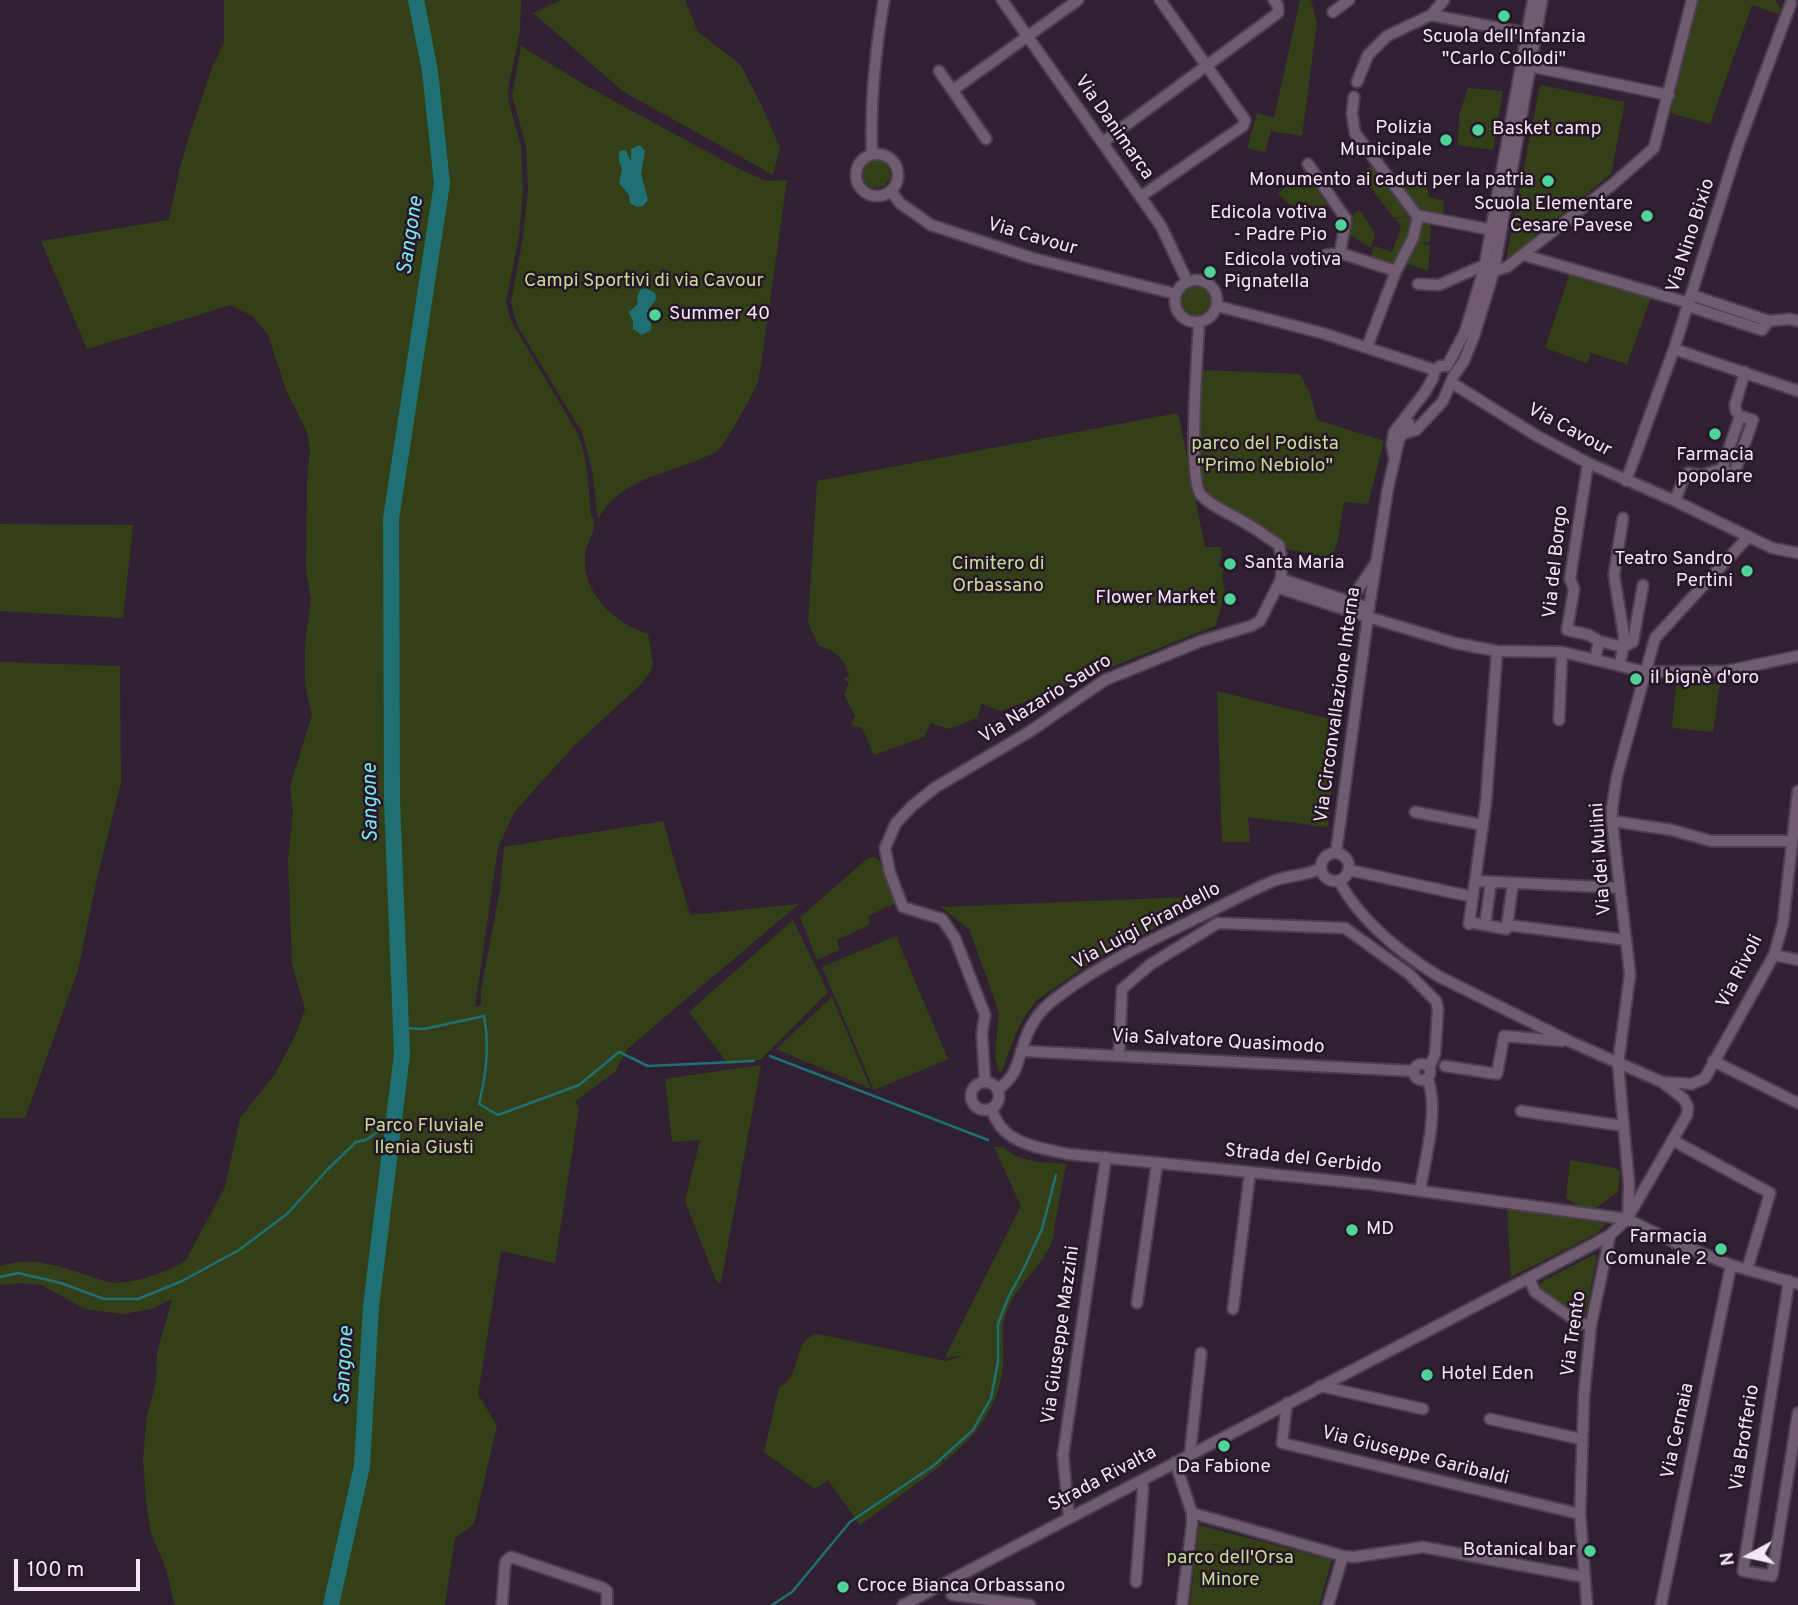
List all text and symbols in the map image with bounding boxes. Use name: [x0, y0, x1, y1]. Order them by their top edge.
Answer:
marker: Scuola dell'Infanzia "Carlo Collodi": [1496, 8, 1512, 24]
place label: Scuola dell'Infanzia "Carlo Collodi": [1422, 27, 1586, 71]
street label: Via Danimarca: [1068, 71, 1158, 185]
place label: Polizia Municipale: [1340, 118, 1432, 162]
place label: Basket camp: [1492, 119, 1601, 141]
marker: Basket camp: [1470, 122, 1486, 138]
marker: Polizia Municipale: [1438, 132, 1454, 148]
place label: Monumento ai caduti per la patria: [1249, 170, 1534, 192]
marker: Monumento ai caduti per la patria: [1540, 173, 1556, 189]
street label: Via Nino Bixio: [1663, 176, 1721, 296]
place label: Scuola Elementare Cesare Pavese: [1474, 194, 1633, 238]
water label: Sangone: [393, 195, 431, 277]
place label: Edicola votiva - Padre Pio: [1210, 203, 1327, 247]
marker: Scuola Elementare Cesare Pavese: [1639, 208, 1655, 224]
street label: Via Cavour: [984, 214, 1080, 262]
marker: Edicola votiva - Padre Pio: [1333, 217, 1349, 233]
place label: Edicola votiva Pignatella: [1224, 250, 1341, 294]
marker: Edicola votiva Pignatella: [1202, 264, 1218, 280]
park label: Campi Sportivi di via Cavour: [524, 271, 764, 293]
place label: Summer 40: [669, 304, 770, 326]
marker: Summer 40: [647, 307, 663, 323]
street label: Via Cavour: [1523, 399, 1615, 463]
marker: Farmacia popolare: [1707, 426, 1723, 442]
park label: parco del Podista "Primo Nebiolo": [1191, 434, 1339, 478]
place label: Farmacia popolare: [1676, 445, 1754, 489]
street label: Via del Borgo: [1540, 504, 1574, 620]
place label: Teatro Sandro Pertini: [1615, 549, 1733, 593]
place label: Santa Maria: [1244, 553, 1345, 575]
park label: Cimitero di Orbassano: [952, 554, 1044, 598]
marker: Santa Maria: [1222, 556, 1238, 572]
marker: Teatro Sandro Pertini: [1739, 563, 1755, 579]
street label: Via Circonvallazione Interna: [1311, 586, 1367, 824]
place label: Flower Market: [1095, 588, 1216, 610]
marker: Flower Market: [1222, 591, 1238, 607]
street label: Via Nazario Sauro: [976, 650, 1116, 750]
place label: il bignè d'oro: [1650, 668, 1759, 690]
marker: il bignè d'oro: [1628, 671, 1644, 687]
water label: Sangone: [359, 763, 385, 843]
street label: Via dei Mulini: [1587, 802, 1617, 916]
street label: Via Luigi Pirandello: [1069, 878, 1225, 976]
street label: Via Rivoli: [1713, 932, 1769, 1012]
street label: Via Salvatore Quasimodo: [1111, 1026, 1325, 1060]
park label: Parco Fluviale Ilenia Giusti: [364, 1116, 484, 1160]
street label: Strada del Gerbido: [1223, 1140, 1383, 1180]
place label: MD: [1366, 1219, 1394, 1241]
marker: MD: [1344, 1222, 1360, 1238]
place label: Farmacia Comunale 2: [1605, 1227, 1707, 1271]
marker: Farmacia Comunale 2: [1713, 1241, 1729, 1257]
street label: Via Giuseppe Mazzini: [1038, 1244, 1086, 1426]
street label: Via Trento: [1558, 1290, 1592, 1378]
water label: Sangone: [331, 1326, 361, 1406]
place label: Hotel Eden: [1441, 1364, 1534, 1386]
marker: Hotel Eden: [1419, 1367, 1435, 1383]
street label: Via Cernaia: [1658, 1381, 1700, 1481]
street label: Via Brofferio: [1726, 1383, 1766, 1493]
street label: Via Giuseppe Garibaldi: [1319, 1423, 1511, 1491]
marker: Da Fabione: [1216, 1438, 1232, 1454]
street label: Strada Rivalta: [1045, 1442, 1161, 1518]
place label: Da Fabione: [1177, 1457, 1271, 1479]
north arrow: [1714, 1521, 1784, 1591]
place label: Botanical bar: [1463, 1540, 1576, 1562]
marker: Botanical bar: [1582, 1543, 1598, 1559]
scale bar: [18, 1546, 144, 1590]
park label: parco dell'Orsa Minore: [1166, 1548, 1294, 1592]
text: N: [1715, 1550, 1741, 1567]
text: 100 m: [27, 1557, 84, 1584]
place label: Croce Bianca Orbassano: [857, 1576, 1065, 1598]
marker: Croce Bianca Orbassano: [835, 1579, 851, 1595]

